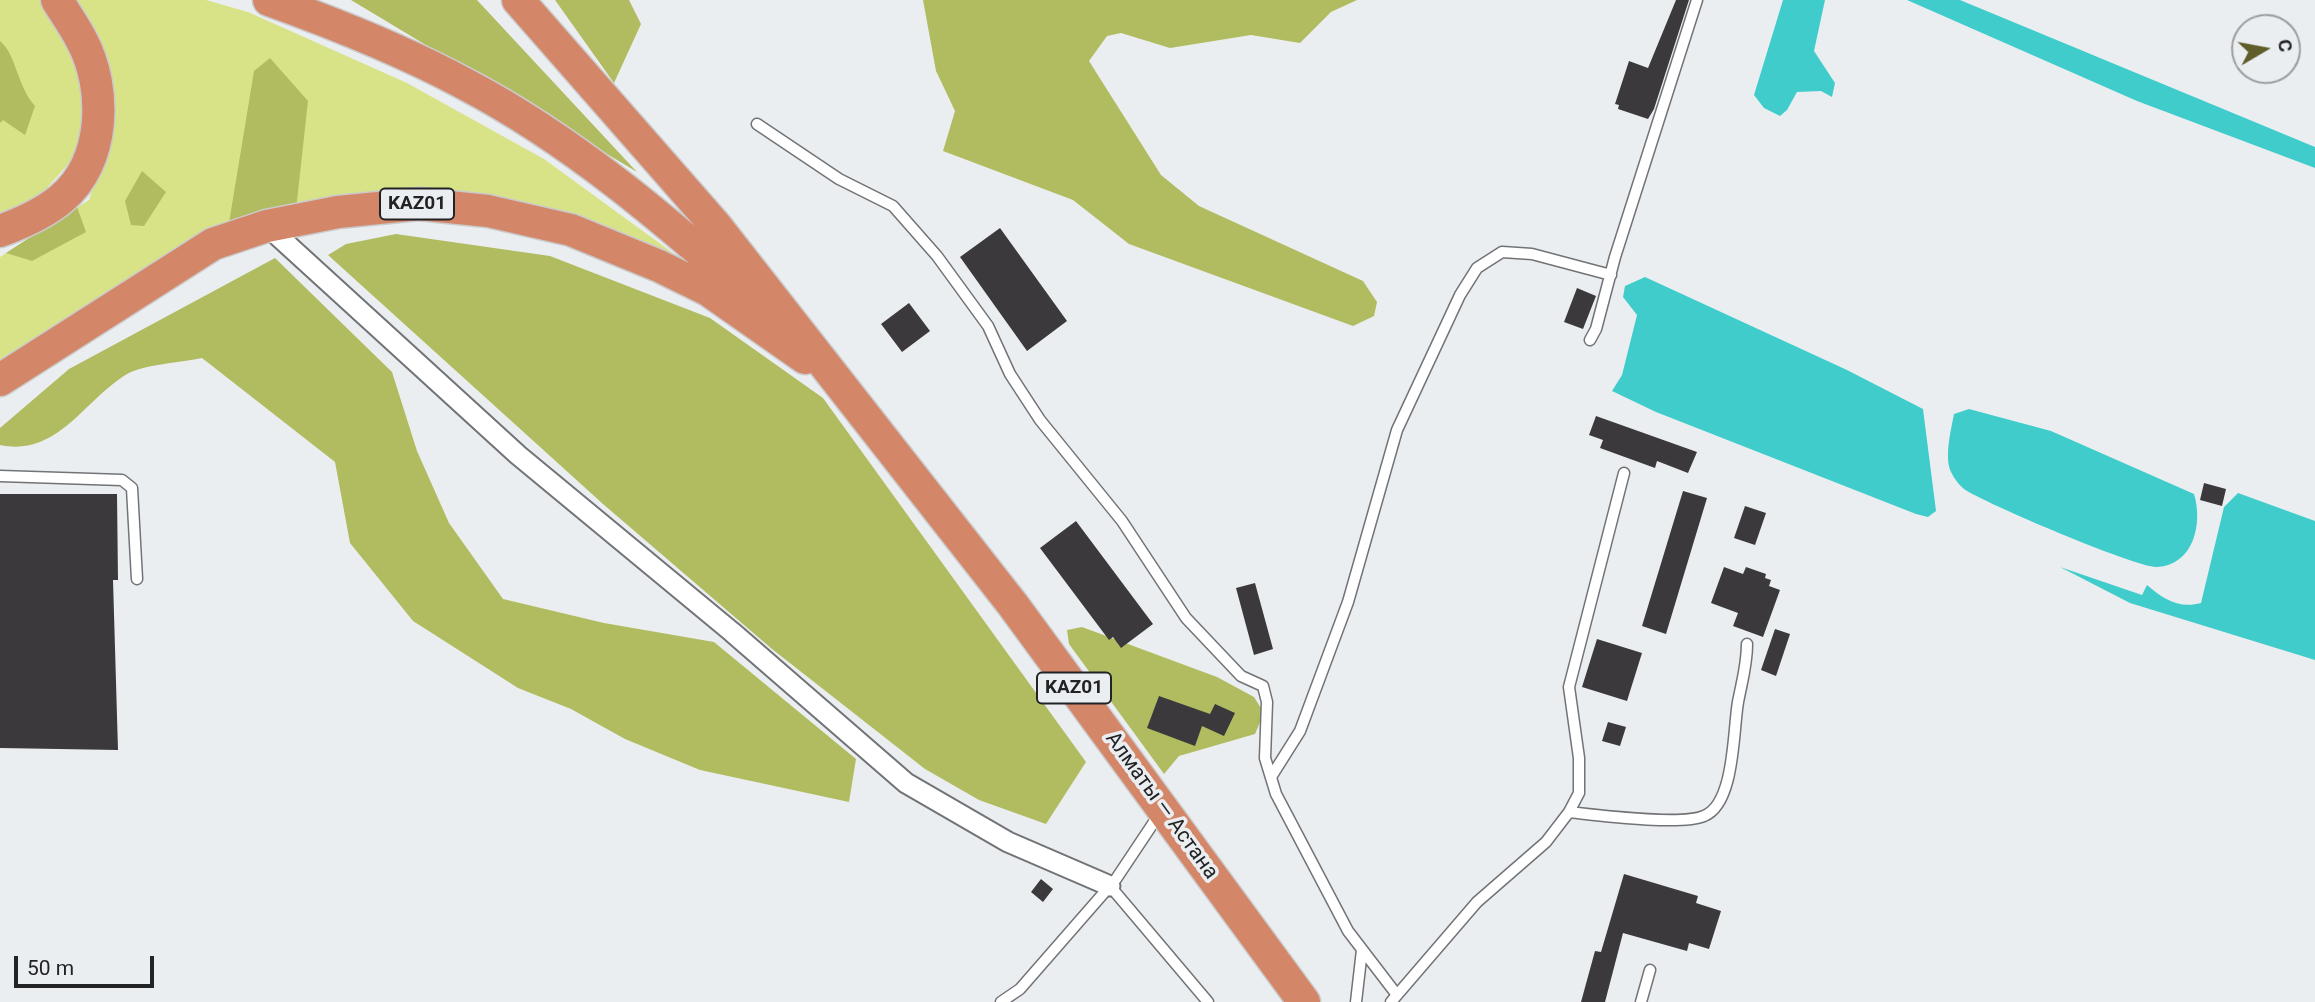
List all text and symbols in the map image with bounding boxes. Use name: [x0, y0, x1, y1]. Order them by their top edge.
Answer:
north arrow: [2231, 14, 2301, 84]
text: С: [2273, 37, 2298, 54]
road number: KАZ01: [380, 188, 454, 220]
road number: KАZ01: [1037, 673, 1111, 704]
street label: Алматы — Астана: [1099, 728, 1223, 884]
scale bar: [18, 942, 158, 986]
text: 50 m: [27, 956, 74, 980]

